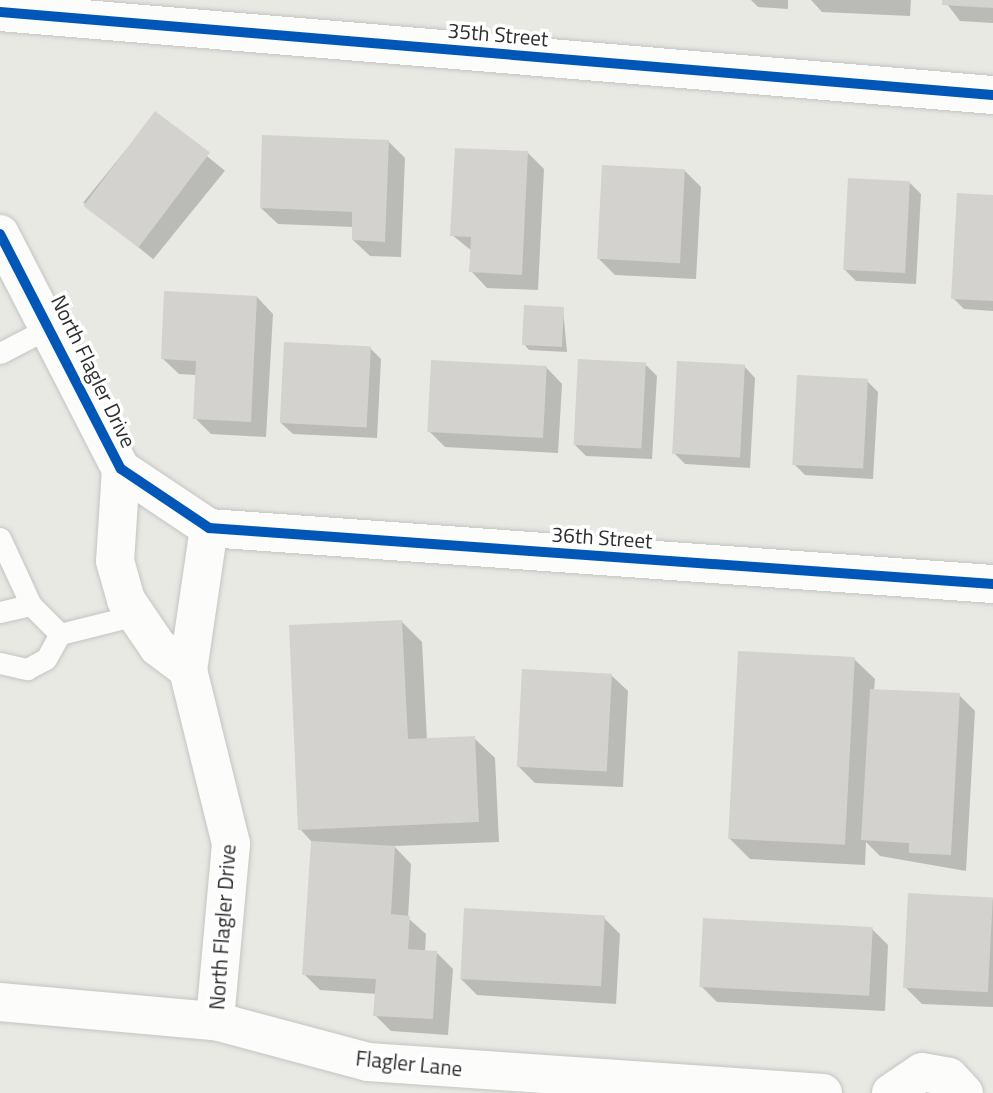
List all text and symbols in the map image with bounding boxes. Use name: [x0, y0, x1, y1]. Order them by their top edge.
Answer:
street label: 35th Street: [447, 17, 549, 51]
street label: North Flagler Drive: [46, 291, 142, 451]
street label: 36th Street: [551, 521, 653, 553]
street label: North Flagler Drive: [204, 843, 240, 1011]
street label: Flagler Lane: [354, 1045, 464, 1081]

